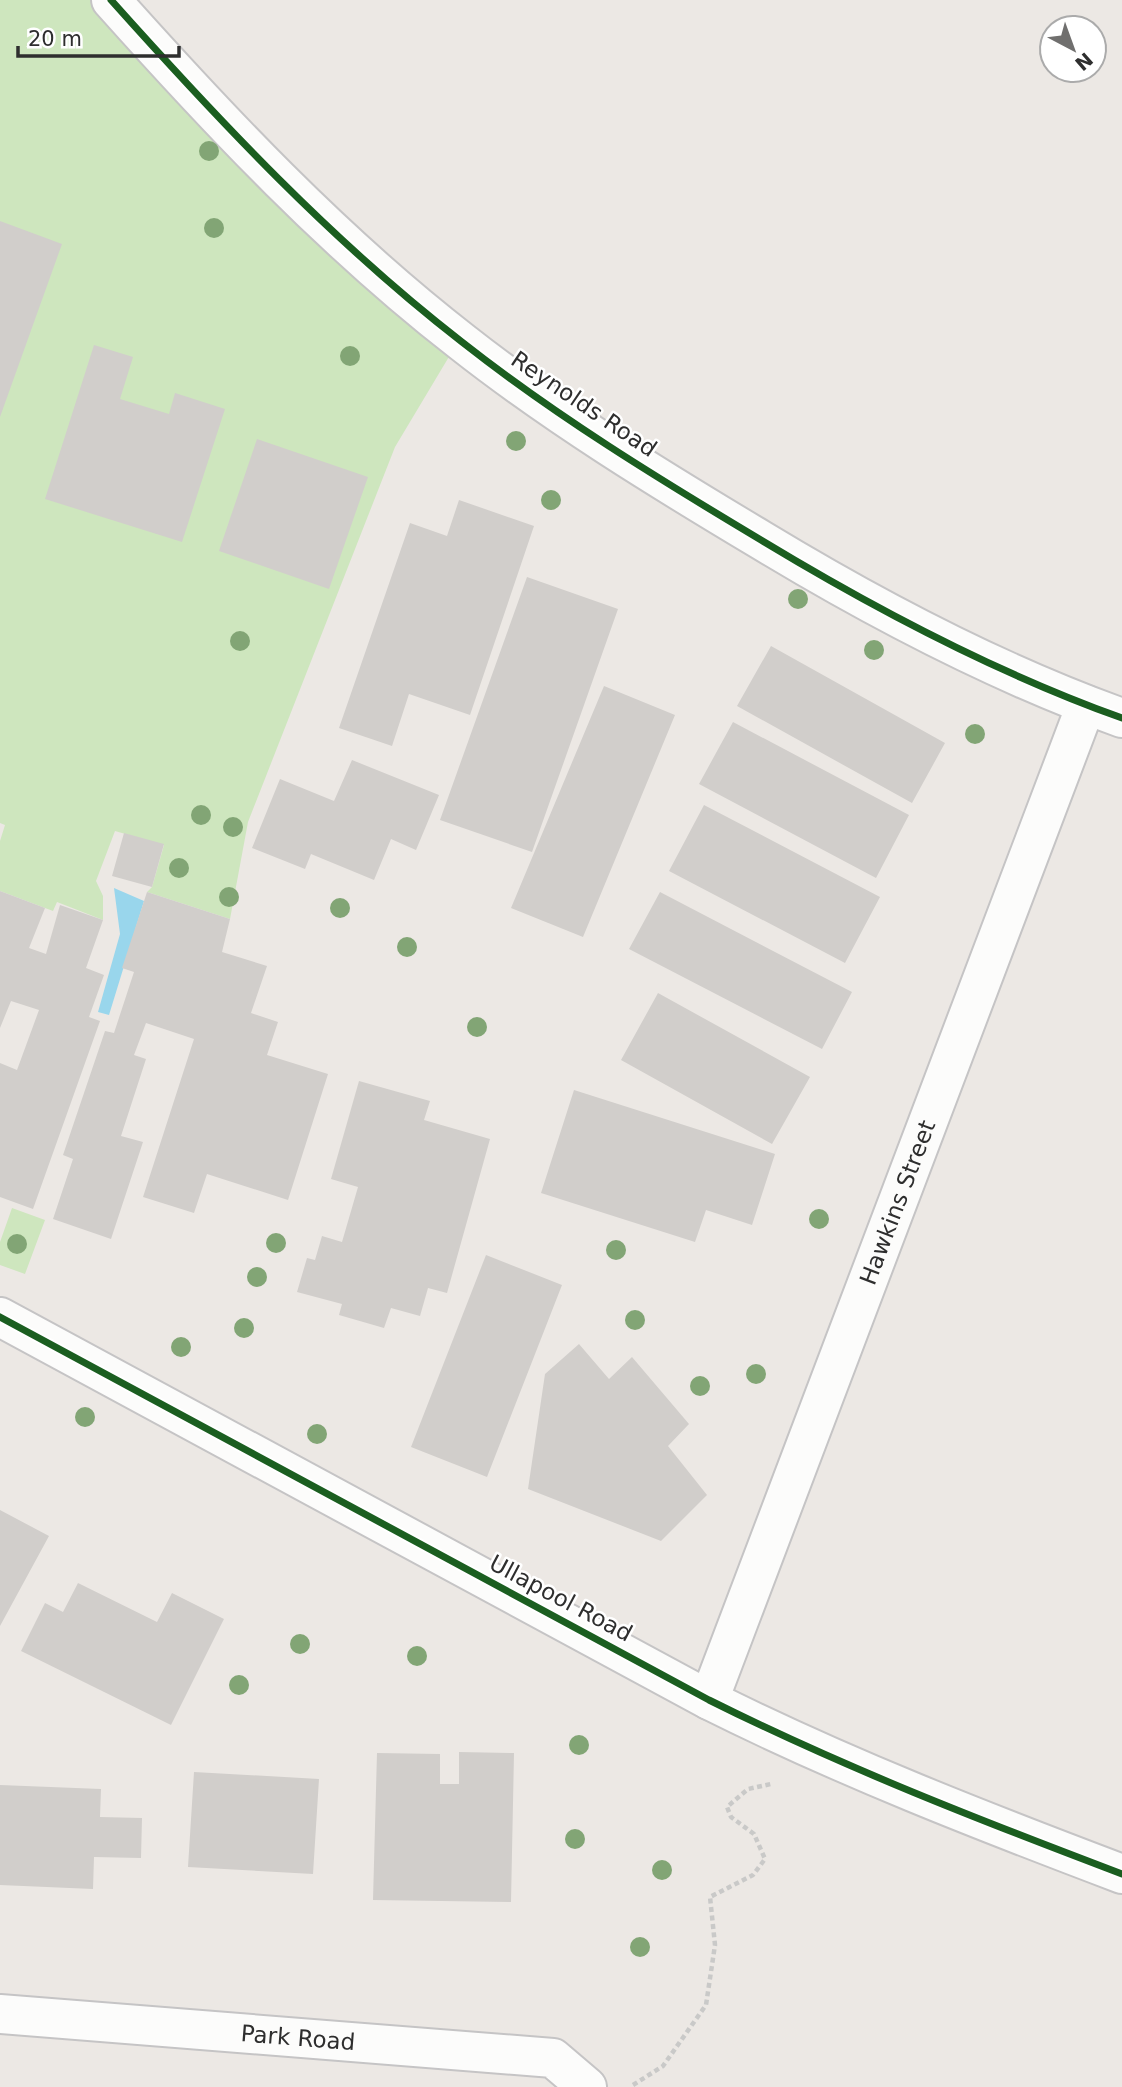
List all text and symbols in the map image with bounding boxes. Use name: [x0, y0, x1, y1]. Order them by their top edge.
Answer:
scale bar: [18, 14, 178, 58]
north arrow: [1038, 14, 1108, 84]
text: 20 m: [28, 27, 82, 51]
text: N: [1071, 48, 1097, 75]
street label: Reynolds Road: [507, 346, 661, 462]
street label: Hawkins Street: [855, 1117, 940, 1288]
street label: Ullapool Road: [485, 1549, 637, 1647]
street label: Park Road: [240, 2020, 356, 2055]

